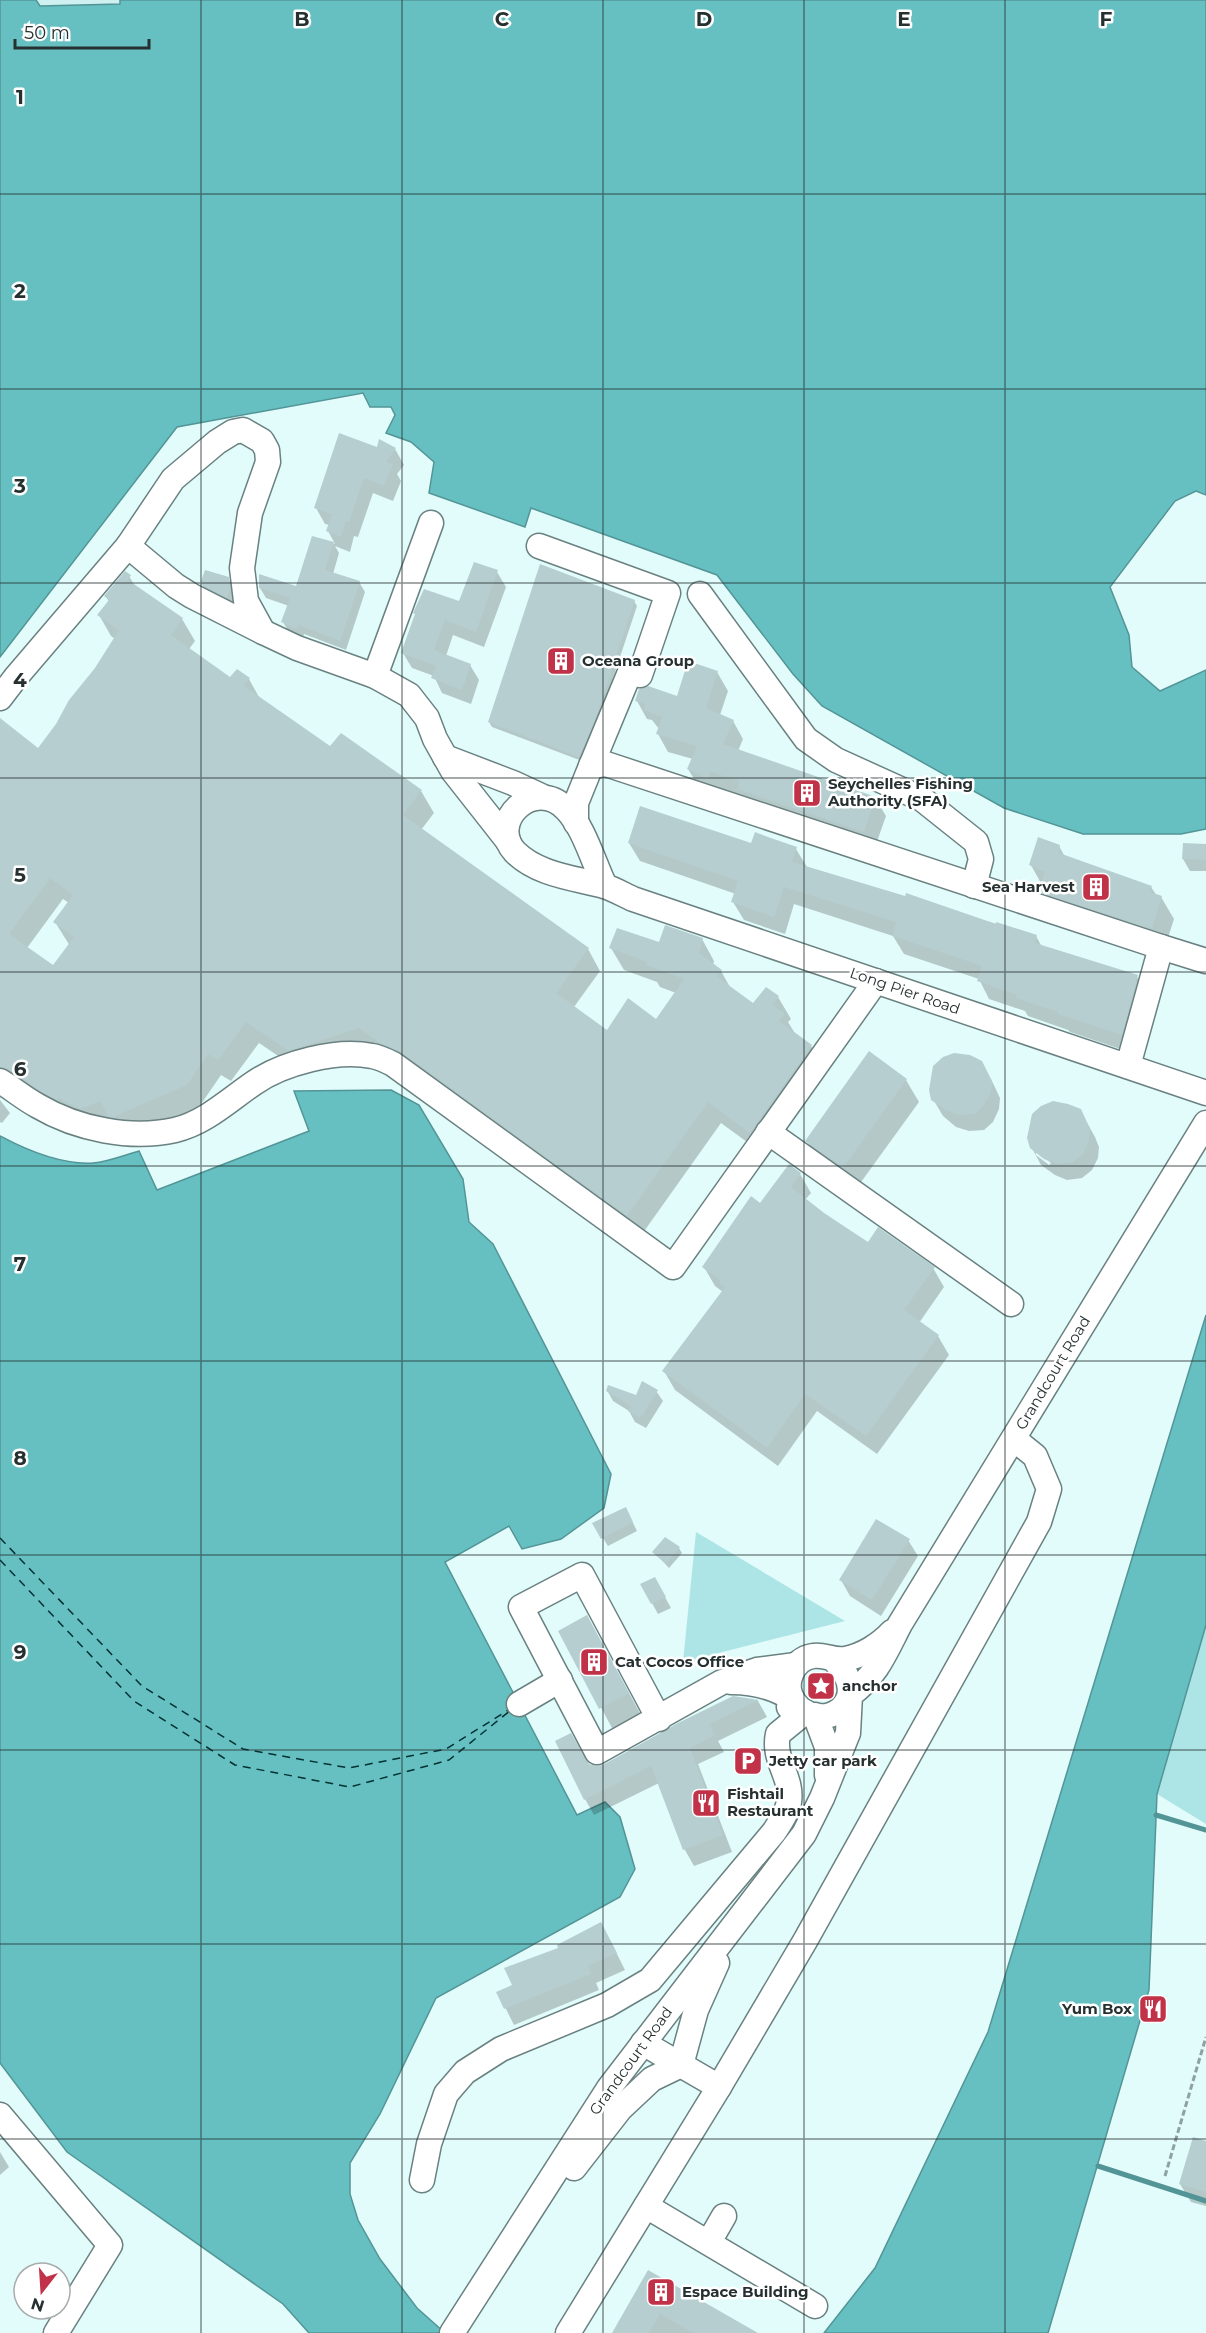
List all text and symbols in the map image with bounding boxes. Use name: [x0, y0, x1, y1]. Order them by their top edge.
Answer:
text: B: [294, 7, 310, 31]
text: C: [495, 7, 510, 31]
text: D: [696, 7, 712, 31]
text: E: [897, 7, 911, 31]
text: F: [1100, 7, 1113, 31]
scale bar: [15, 12, 148, 50]
text: 50 m: [24, 22, 70, 44]
text: 1: [16, 85, 24, 109]
text: 2: [14, 279, 26, 303]
text: 3: [13, 474, 26, 498]
building icon: Oceana Group: [545, 645, 577, 677]
place label: Oceana Group: [582, 651, 694, 670]
text: 4: [13, 668, 27, 692]
place label: Seychelles Fishing Authority (SFA): [827, 774, 973, 810]
building icon: Seychelles Fishing Authority (SFA): [791, 777, 823, 809]
text: 5: [14, 863, 26, 887]
building icon: Sea Harvest: [1080, 871, 1112, 903]
place label: Sea Harvest: [982, 877, 1075, 896]
street label: Long Pier Road: [847, 963, 963, 1018]
text: 6: [14, 1057, 27, 1081]
text: 7: [14, 1252, 26, 1276]
street label: Grandcourt Road: [1011, 1312, 1094, 1433]
text: 8: [13, 1446, 27, 1470]
text: 9: [14, 1640, 26, 1664]
building icon: Cat Cocos Office: [578, 1646, 610, 1678]
place label: Cat Cocos Office: [615, 1652, 744, 1671]
place icon: anchor: [805, 1670, 837, 1702]
place label: anchor: [842, 1676, 898, 1695]
parking icon: Jetty car park: [732, 1745, 764, 1777]
place label: Jetty car park: [768, 1751, 877, 1770]
place label: Fishtail Restaurant: [727, 1784, 814, 1820]
restaurant icon: Fishtail Restaurant: [690, 1787, 722, 1819]
restaurant icon: Yum Box: [1137, 1993, 1169, 2025]
place label: Yum Box: [1061, 1999, 1132, 2018]
street label: Grandcourt Road: [585, 2003, 676, 2119]
north arrow: [12, 2261, 72, 2321]
building icon: Espace Building: [645, 2276, 677, 2308]
place label: Espace Building: [682, 2282, 809, 2301]
text: N: [29, 2294, 47, 2316]

